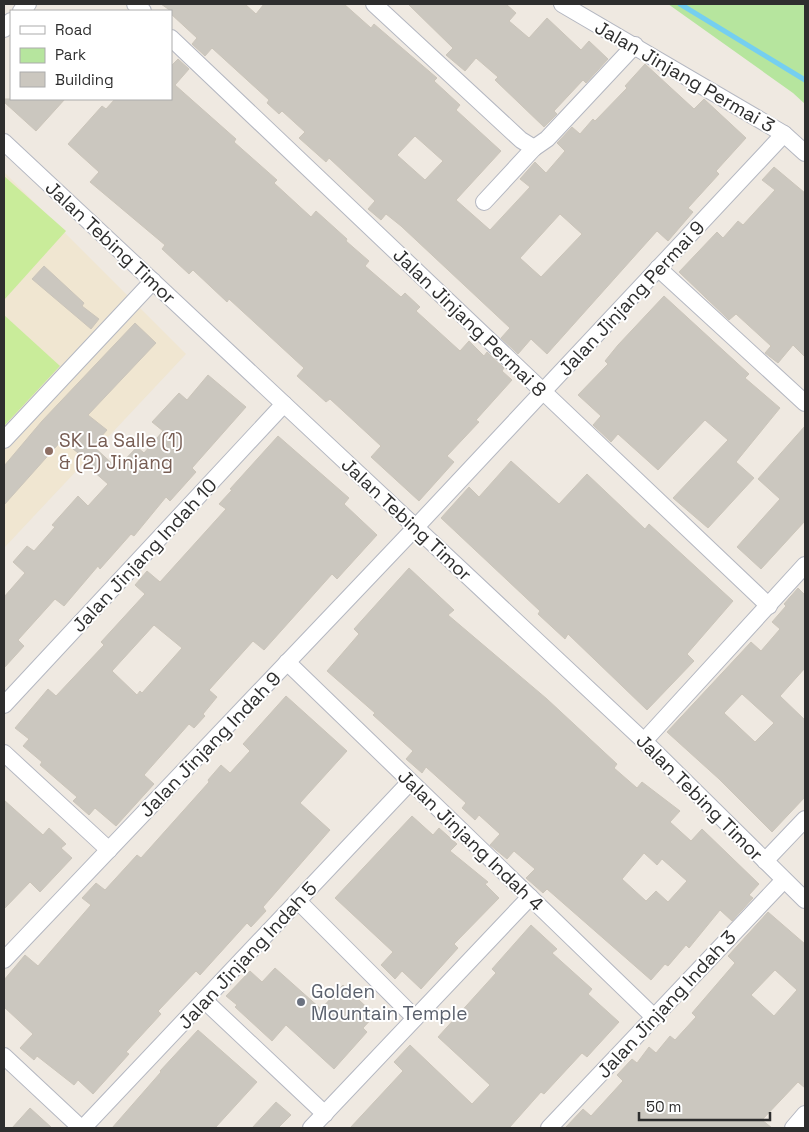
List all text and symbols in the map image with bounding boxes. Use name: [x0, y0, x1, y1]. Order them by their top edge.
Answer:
legend: [10, 10, 172, 100]
street label: Jalan Jinjang Permai 3: [590, 15, 779, 138]
text: Road: [55, 20, 92, 39]
text: Park: [55, 45, 86, 64]
text: Building: [55, 70, 114, 89]
street label: Jalan Tebing Timor: [40, 175, 181, 309]
street label: Jalan Jinjang Permai 9: [553, 215, 710, 381]
street label: Jalan Jinjang Permai 8: [388, 243, 552, 402]
place label: SK La Salle (1) & (2) Jinjang: [59, 428, 183, 475]
marker: SK La Salle (1) & (2) Jinjang: [43, 445, 55, 457]
street label: Jalan Tebing Timor: [336, 452, 477, 586]
street label: Jalan Jinjang Indah 10: [66, 473, 222, 638]
street label: Jalan Jinjang Indah 9: [134, 666, 287, 823]
street label: Jalan Tebing Timor: [631, 728, 769, 866]
street label: Jalan Jinjang Indah 4: [392, 764, 549, 917]
street label: Jalan Jinjang Indah 5: [172, 876, 322, 1034]
street label: Jalan Jinjang Indah 3: [591, 925, 741, 1084]
place label: Golden Mountain Temple: [311, 979, 468, 1026]
marker: Golden Mountain Temple: [295, 996, 307, 1008]
scale bar: [639, 1090, 770, 1122]
text: 50 m: [646, 1097, 681, 1116]

